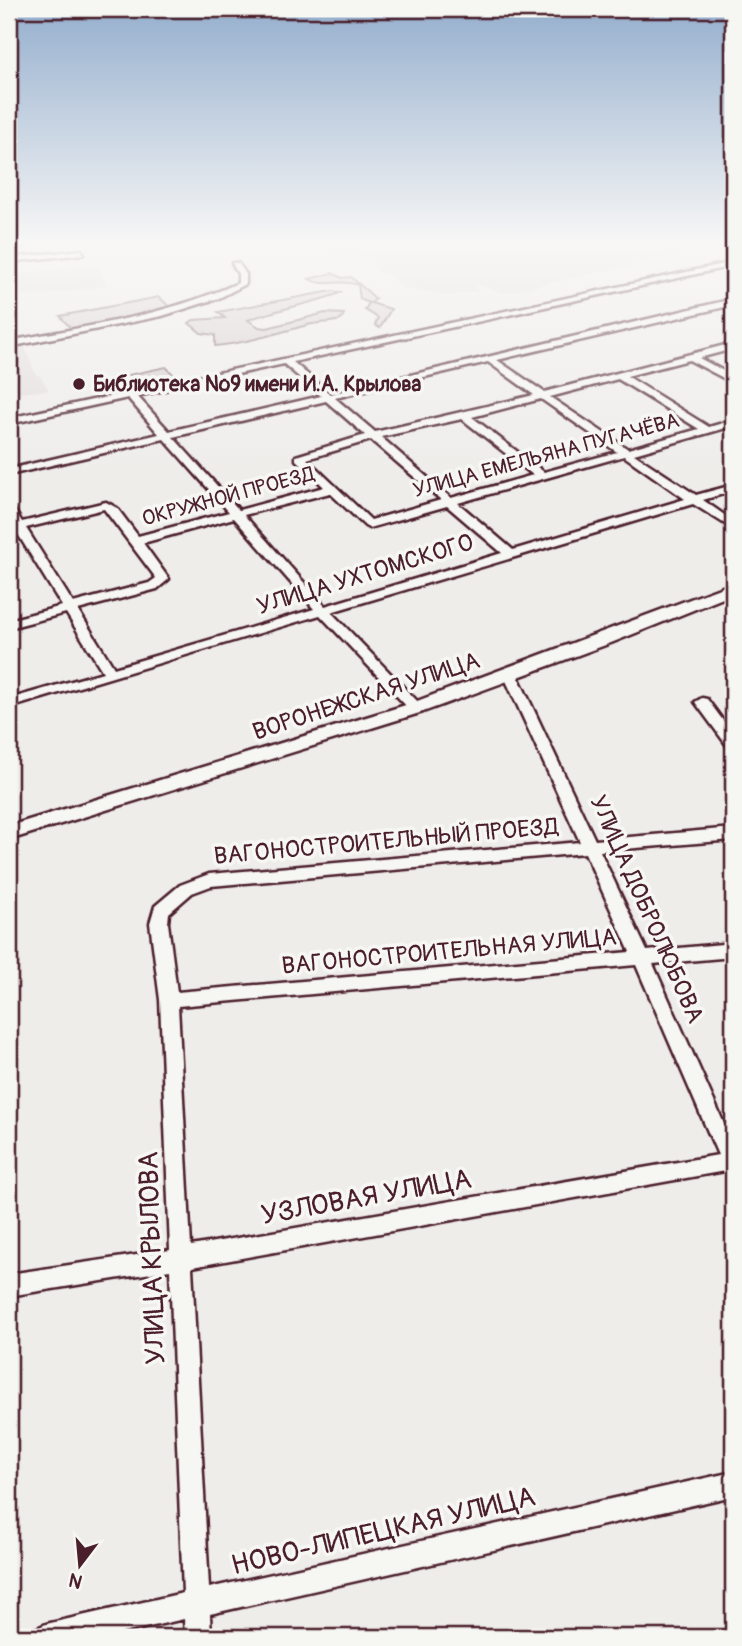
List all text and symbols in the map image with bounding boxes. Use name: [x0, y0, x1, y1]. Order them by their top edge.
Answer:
place label: Библиотека №9 имени И.А. Крылова: [93, 371, 422, 398]
marker: Библиотека №9 имени И.А. Крылова: [71, 376, 87, 392]
street label: УЛИЦА ЕМЕЛЬЯНА ПУГАЧЁВА: [410, 407, 682, 504]
street label: ОКРУЖНОЙ ПРОЕЗД: [139, 460, 318, 532]
street label: УЛИЦА УХТОМСКОГО: [253, 528, 477, 621]
street label: ВОРОНЕЖСКАЯ УЛИЦА: [249, 646, 483, 747]
street label: УЛИЦА ДОБРОЛЮБОВА: [583, 791, 710, 1028]
street label: ВАГОНОСТРОИТЕЛЬНЫЙ ПРОЕЗД: [213, 812, 560, 871]
street label: ВАГОНОСТРОИТЕЛЬНАЯ УЛИЦА: [280, 922, 618, 981]
street label: УЛИЦА КРЫЛОВА: [131, 1151, 174, 1365]
street label: УЗЛОВАЯ УЛИЦА: [258, 1162, 474, 1233]
street label: НОВО-ЛИПЕЦКАЯ УЛИЦА: [228, 1479, 539, 1583]
north arrow: [46, 1530, 116, 1600]
text: N: [66, 1567, 85, 1594]

